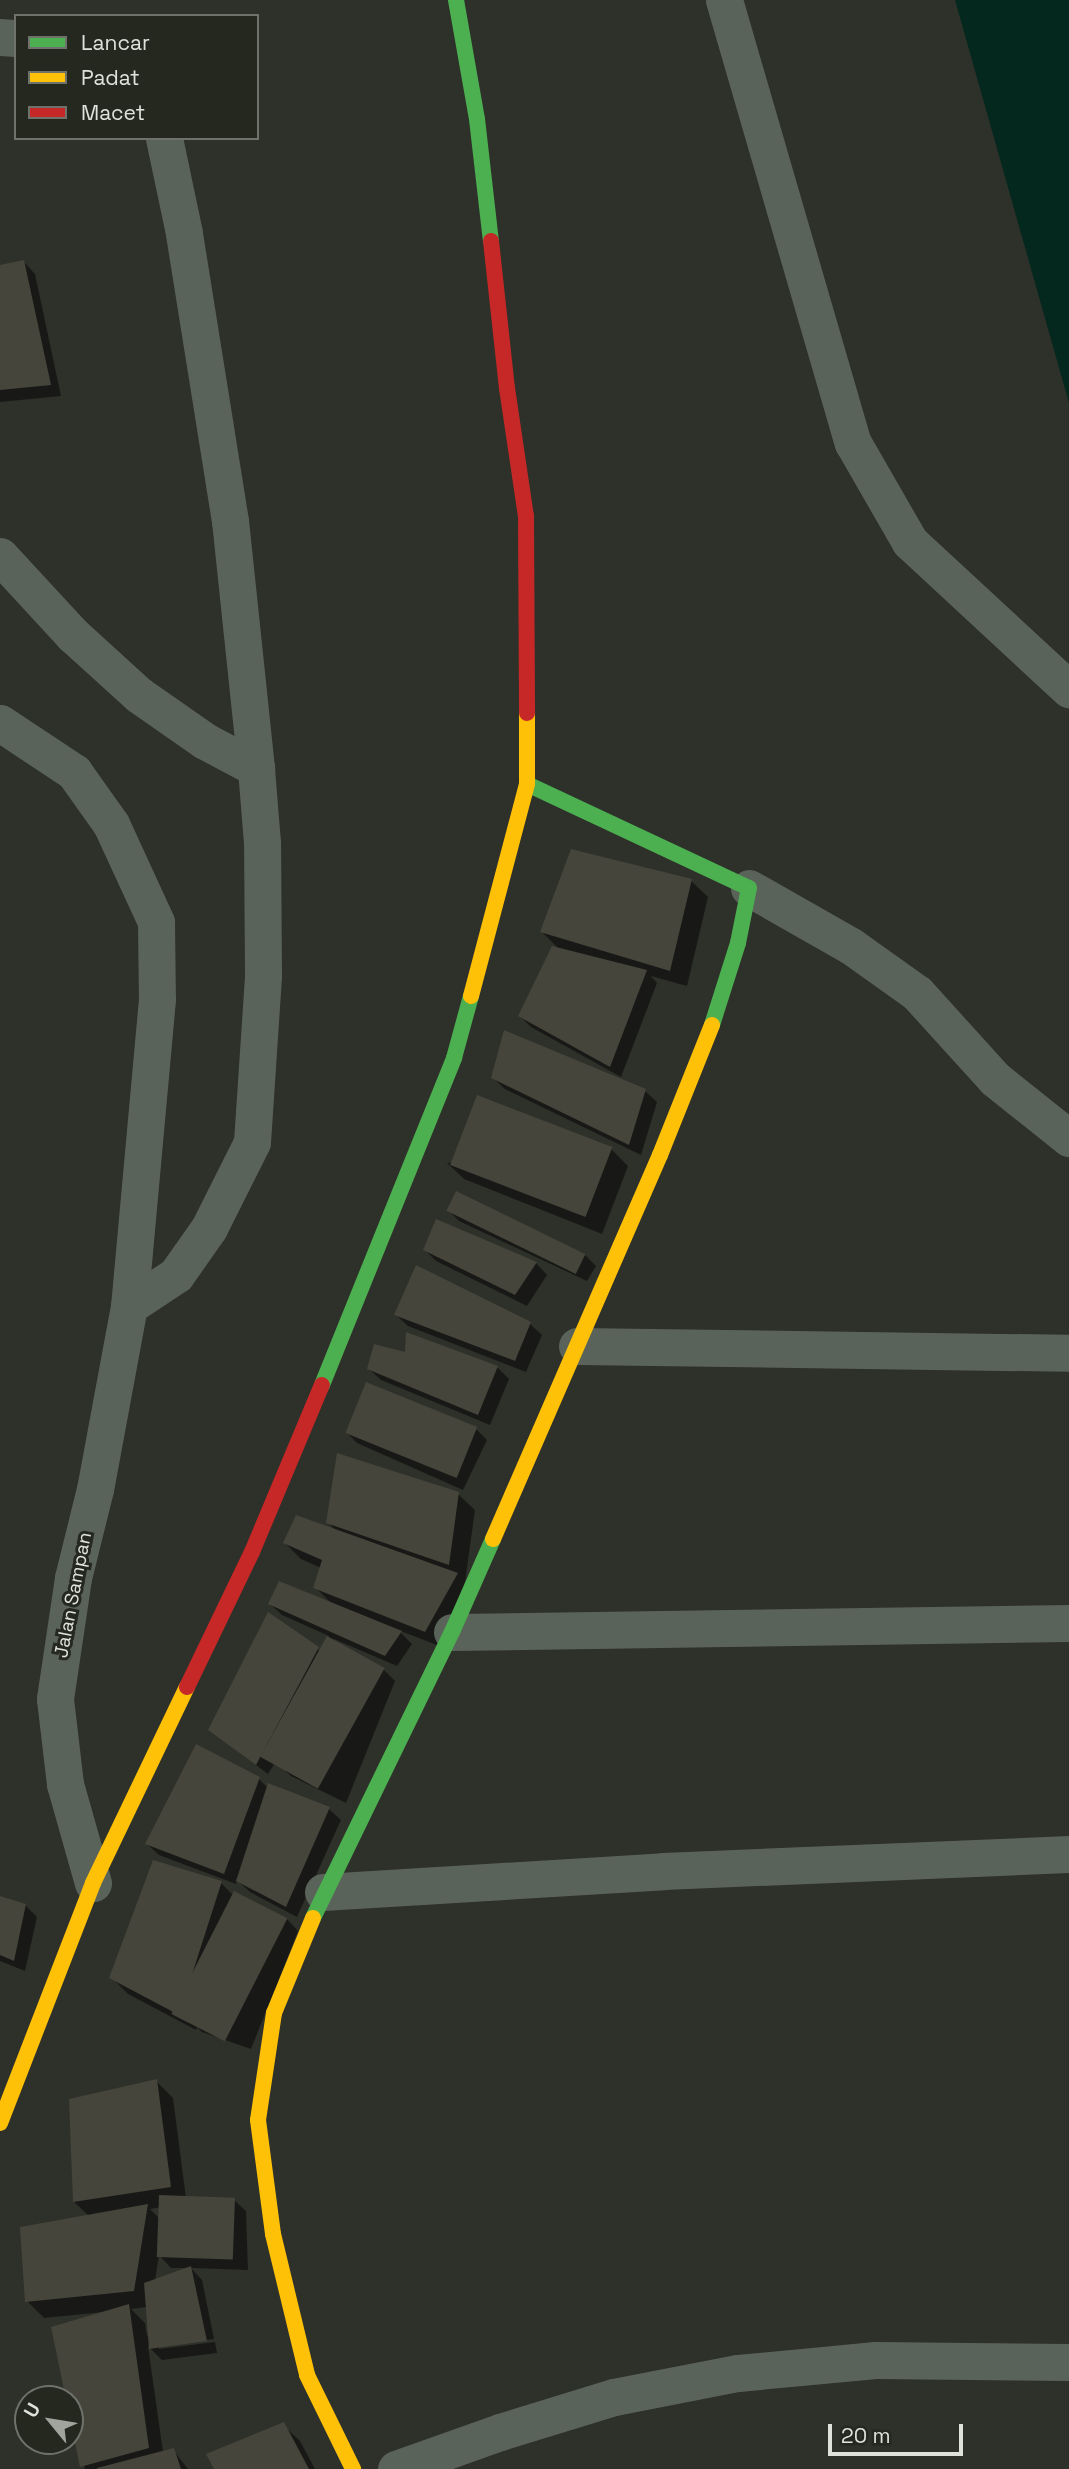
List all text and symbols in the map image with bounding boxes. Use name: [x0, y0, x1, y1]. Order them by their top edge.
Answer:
legend: [14, 14, 259, 140]
text: Lancar: [81, 29, 150, 56]
text: Padat: [81, 64, 140, 91]
text: Macet: [81, 99, 145, 126]
street label: Jalan Sampan: [50, 1530, 96, 1660]
north arrow: [14, 2385, 84, 2455]
text: U: [18, 2398, 46, 2422]
scale bar: [831, 2410, 966, 2454]
text: 20 m: [841, 2422, 891, 2449]

